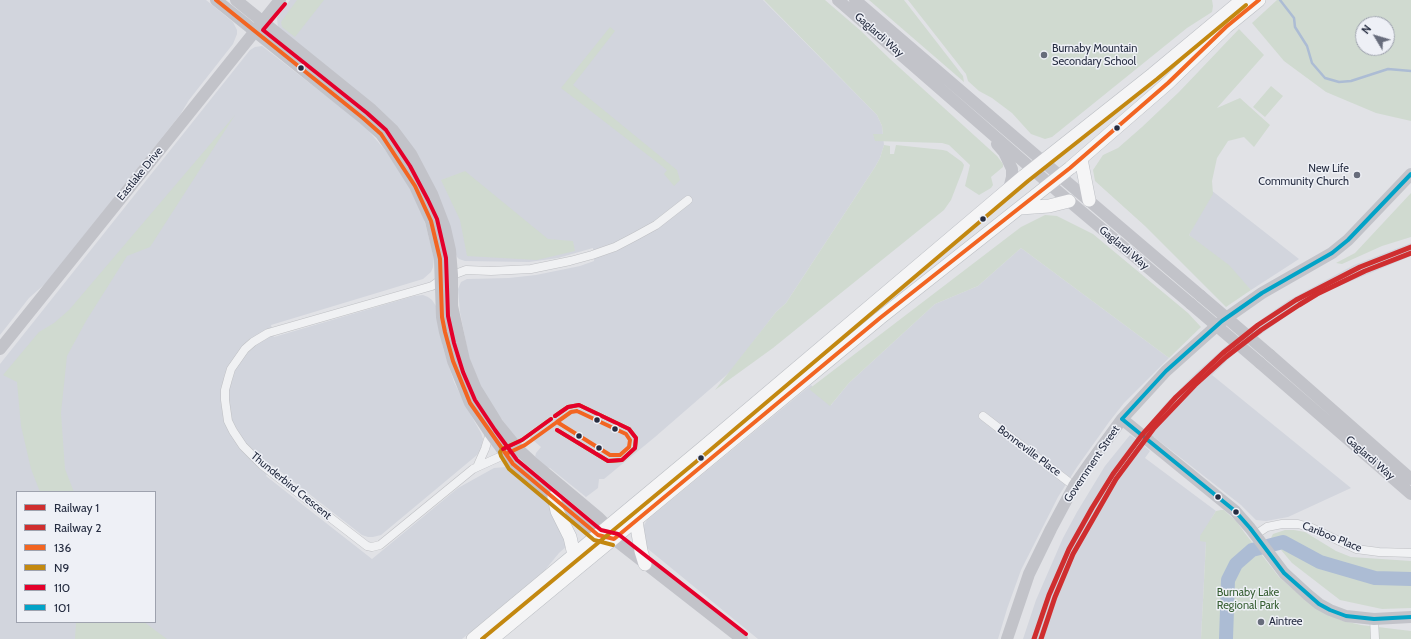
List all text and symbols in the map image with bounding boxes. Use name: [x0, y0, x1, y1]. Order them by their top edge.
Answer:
street label: Gaglardi Way: [852, 10, 906, 60]
north arrow: [1355, 16, 1395, 56]
text: N: [1358, 22, 1374, 37]
place label: Burnaby Mountain Secondary School: [1052, 42, 1137, 68]
marker: Burnaby Mountain Secondary School: [1039, 50, 1049, 60]
unlabelled marker: [296, 63, 306, 73]
unlabelled marker: [1112, 123, 1122, 133]
street label: Eastlake Drive: [114, 145, 166, 203]
place label: New Life Community Church: [1258, 162, 1349, 188]
marker: New Life Community Church: [1352, 170, 1362, 180]
unlabelled marker: [978, 214, 988, 224]
street label: Gaglardi Way: [1096, 223, 1152, 273]
unlabelled marker: [592, 415, 602, 425]
street label: Bonneville Place: [995, 423, 1063, 479]
street label: Government Street: [1061, 423, 1123, 505]
unlabelled marker: [610, 424, 620, 434]
unlabelled marker: [574, 431, 584, 441]
street label: Gaglardi Way: [1343, 433, 1397, 483]
unlabelled marker: [594, 443, 604, 453]
street label: Thunderbird Crescent: [248, 449, 334, 523]
unlabelled marker: [696, 453, 706, 463]
legend: [16, 491, 156, 623]
unlabelled marker: [1213, 492, 1223, 502]
text: Railway 1: [54, 500, 99, 515]
unlabelled marker: [1231, 507, 1241, 517]
street label: Cariboo Place: [1300, 519, 1364, 555]
text: Railway 2: [54, 520, 101, 535]
text: 136: [54, 540, 71, 555]
text: N9: [54, 560, 69, 575]
text: 110: [54, 580, 70, 595]
park label: Burnaby Lake Regional Park: [1217, 586, 1279, 612]
text: 101: [54, 600, 70, 615]
place label: Aintree: [1269, 615, 1302, 629]
marker: Aintree: [1256, 617, 1266, 627]

